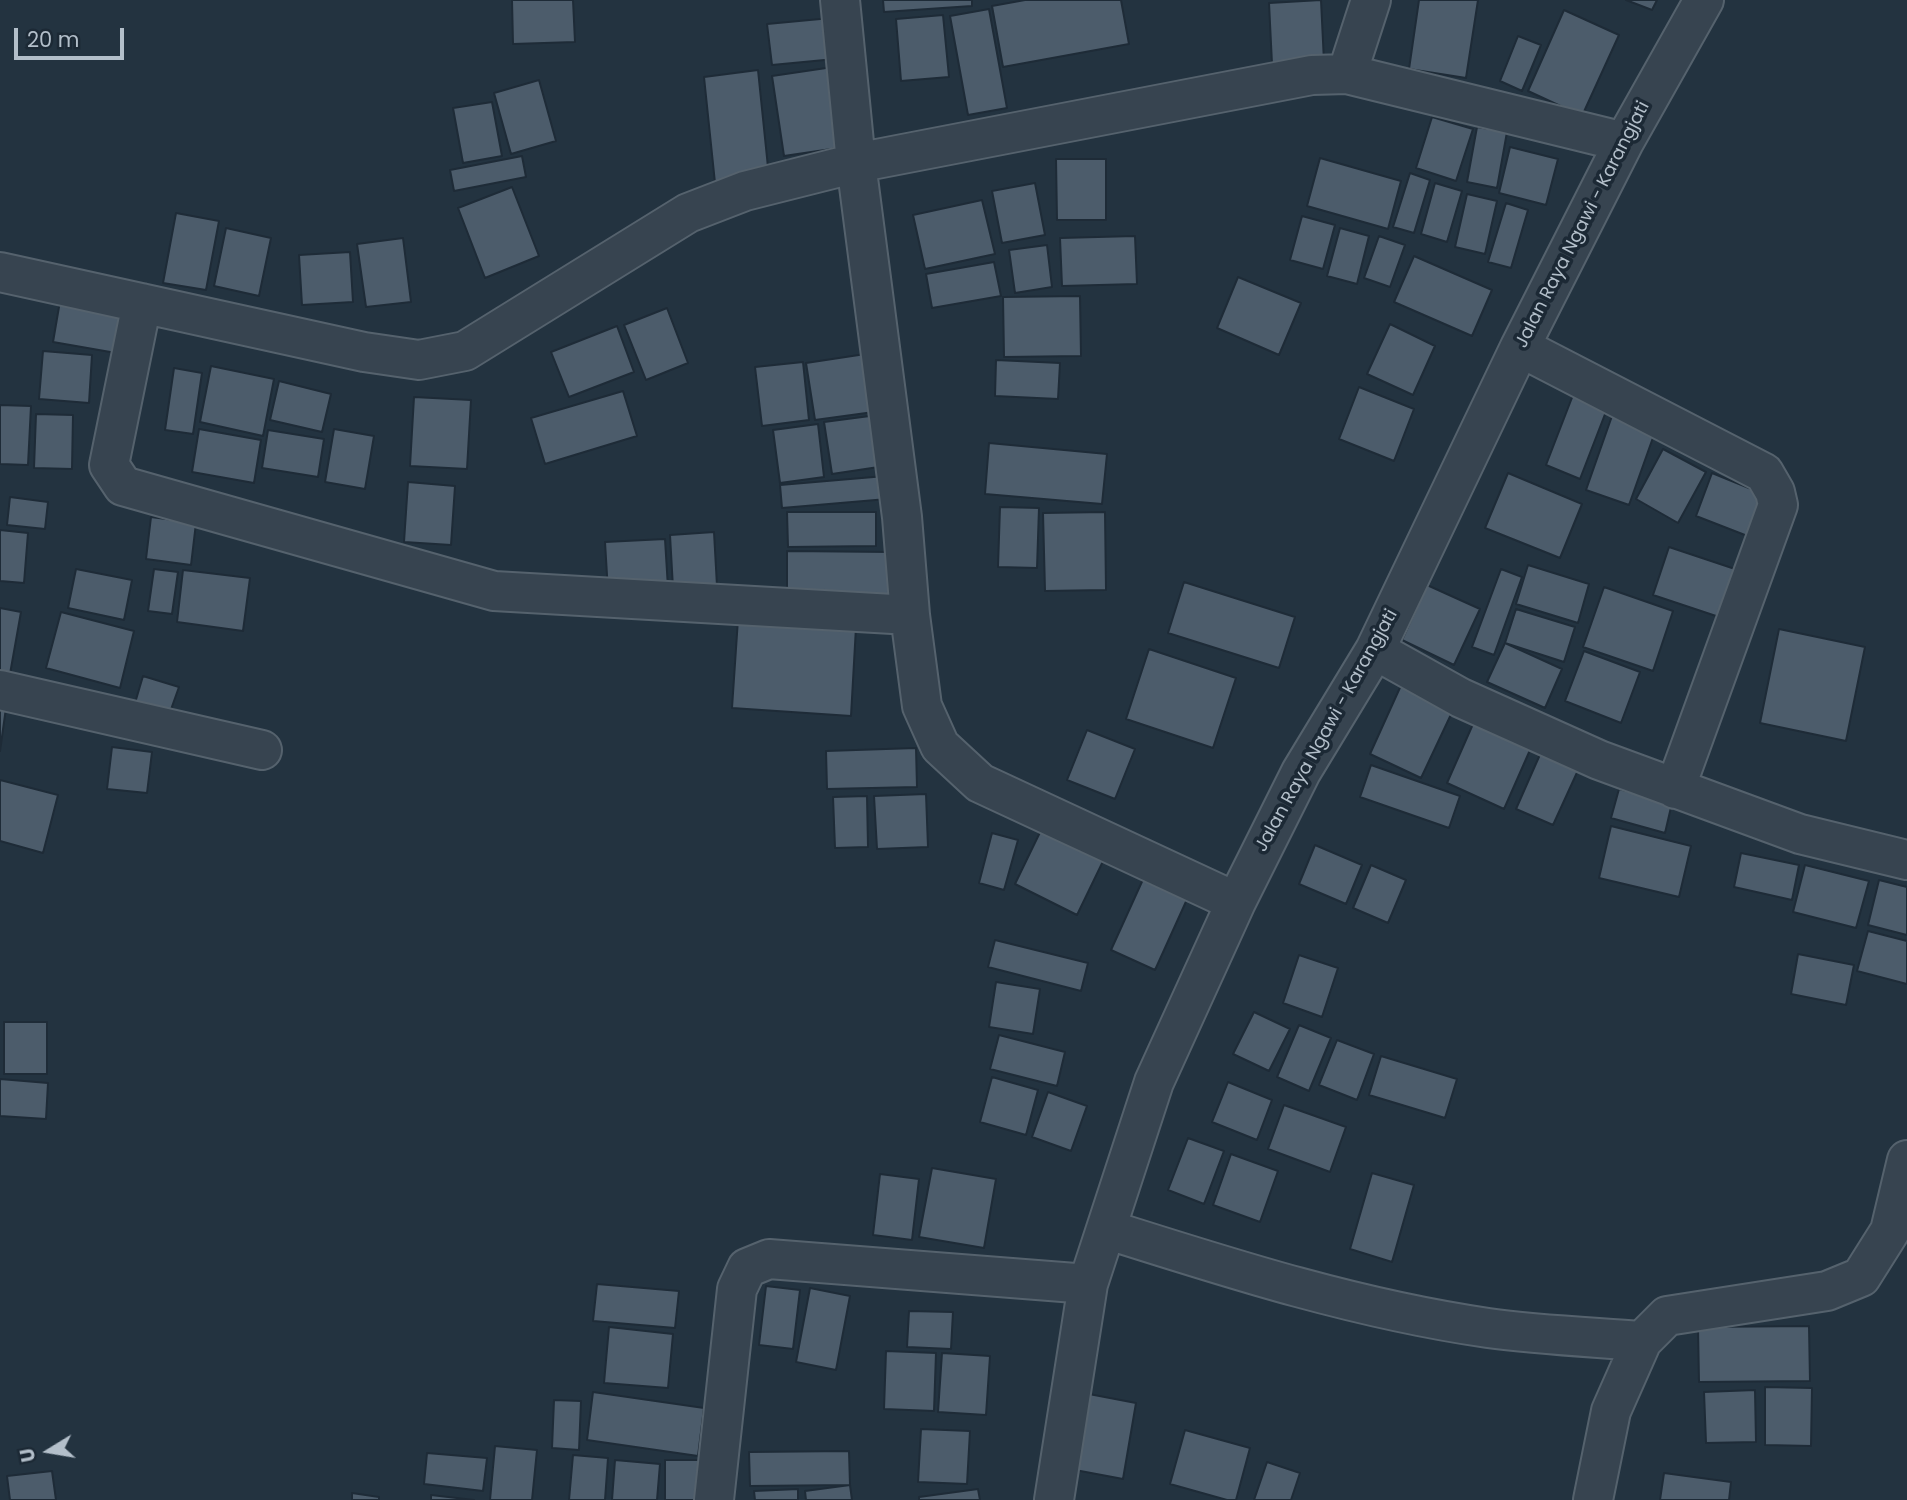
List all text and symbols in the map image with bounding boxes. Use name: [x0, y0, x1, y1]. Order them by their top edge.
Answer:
scale bar: [18, 14, 128, 58]
text: 20 m: [27, 25, 80, 54]
street label: Jalan Raya Ngawi - Karangjati: [1511, 98, 1655, 352]
street label: Jalan Raya Ngawi - Karangjati: [1251, 606, 1403, 856]
north arrow: [14, 1416, 84, 1486]
text: U: [13, 1446, 42, 1464]

